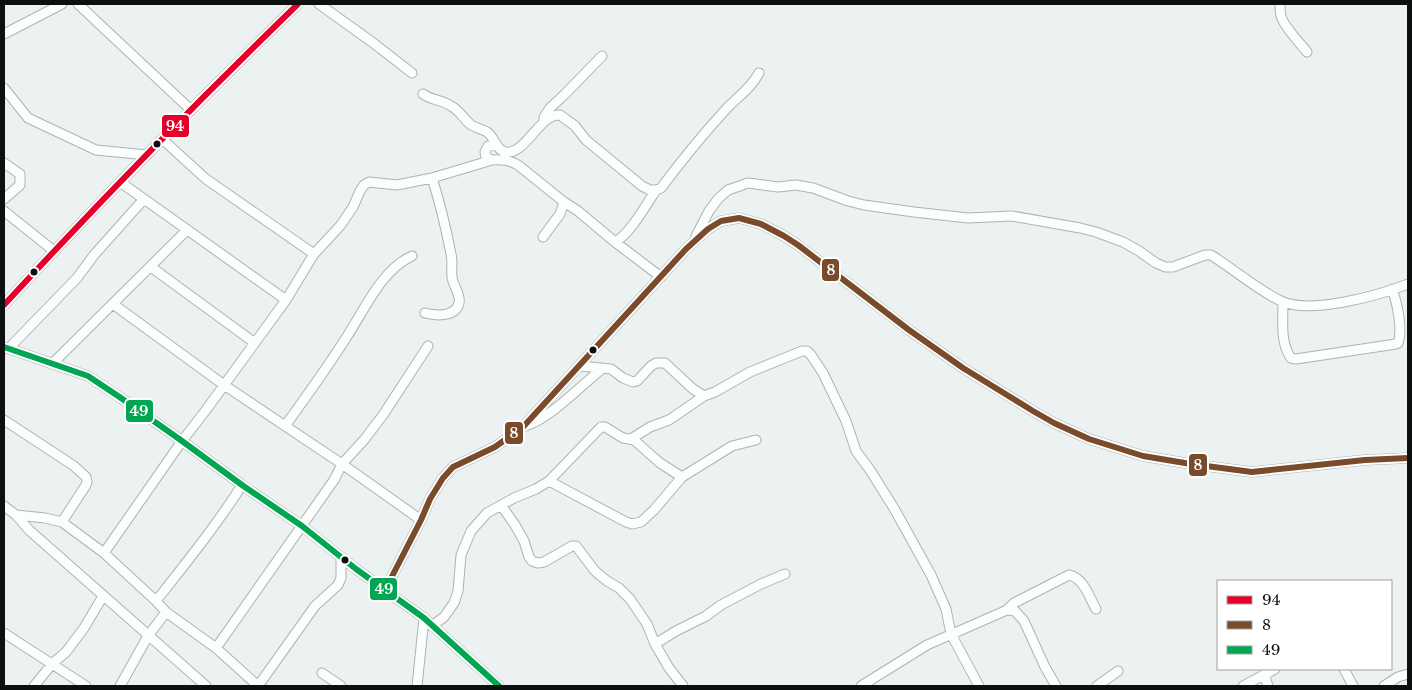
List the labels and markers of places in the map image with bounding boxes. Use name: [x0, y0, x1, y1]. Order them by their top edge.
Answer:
unlabelled marker: [152, 139, 162, 149]
unlabelled marker: [29, 267, 39, 277]
unlabelled marker: [588, 345, 598, 355]
unlabelled marker: [340, 555, 350, 565]

